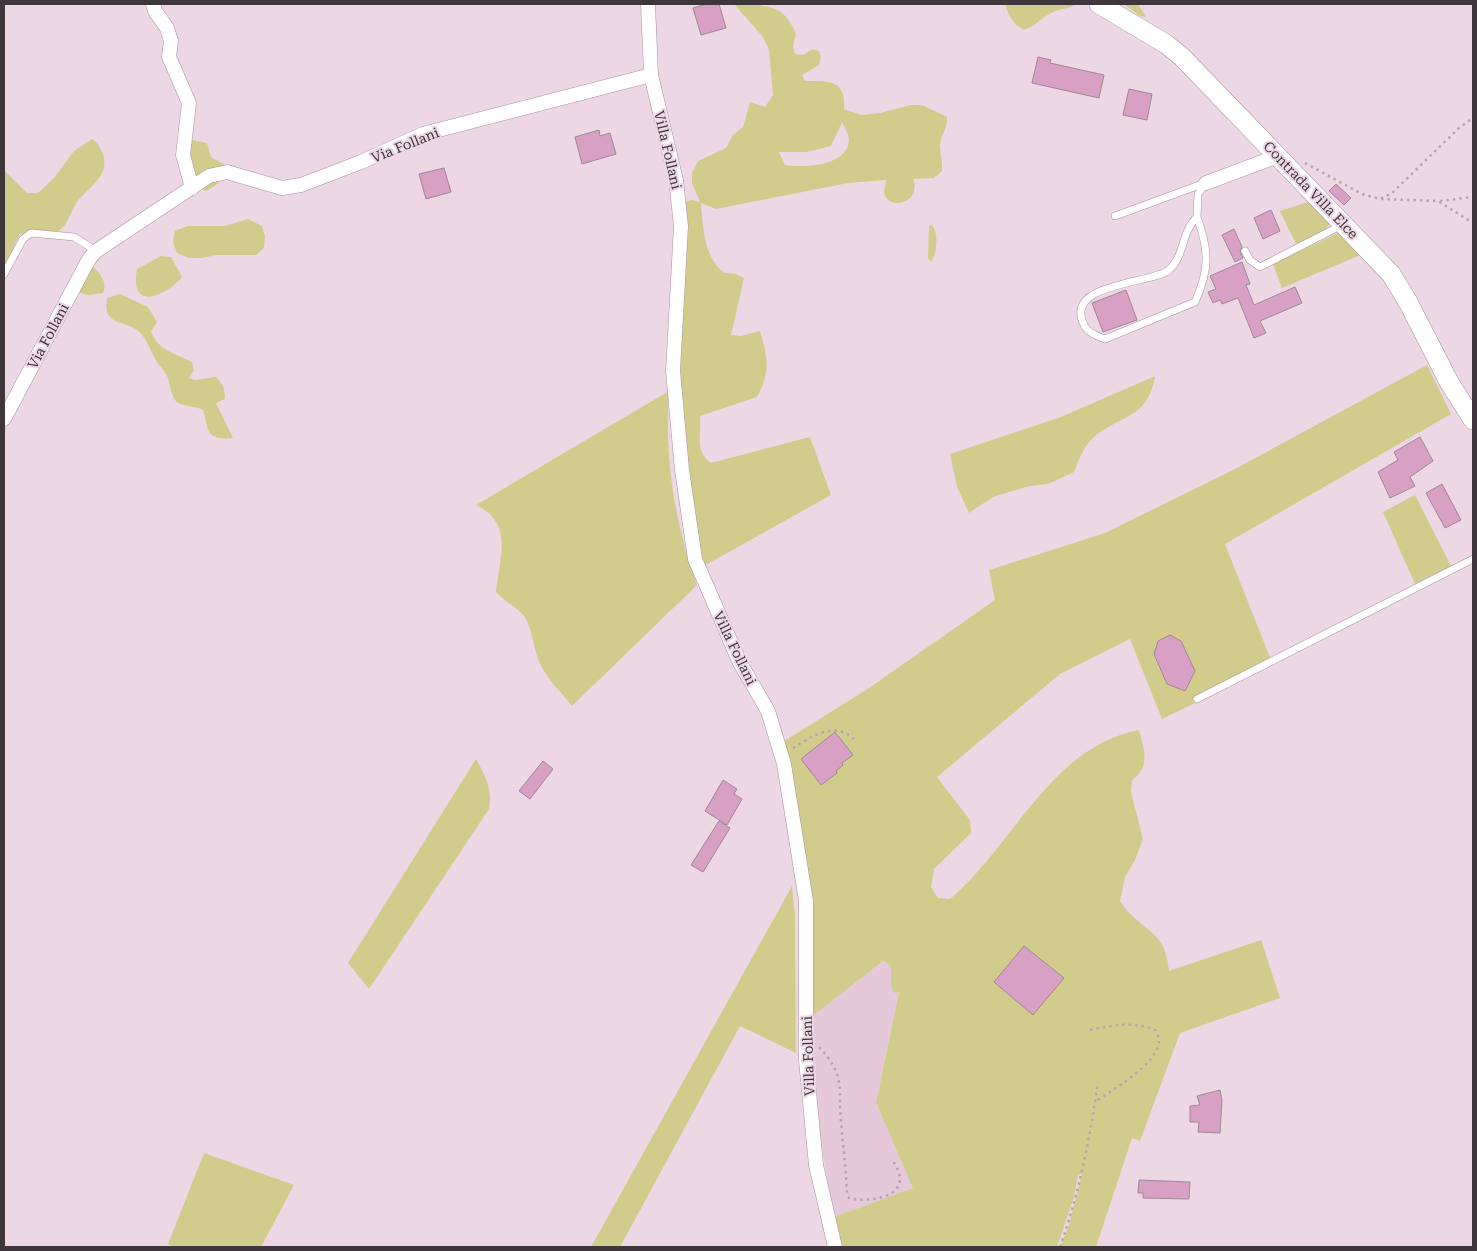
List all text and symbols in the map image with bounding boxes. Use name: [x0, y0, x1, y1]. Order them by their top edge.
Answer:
street label: Villa Follani: [651, 109, 685, 191]
street label: Via Follani: [369, 124, 442, 166]
street label: Contrada Villa Elce: [1260, 138, 1362, 242]
street label: Via Follani: [24, 300, 72, 371]
street label: Villa Follani: [710, 608, 760, 688]
street label: Villa Follani: [799, 1015, 817, 1096]

